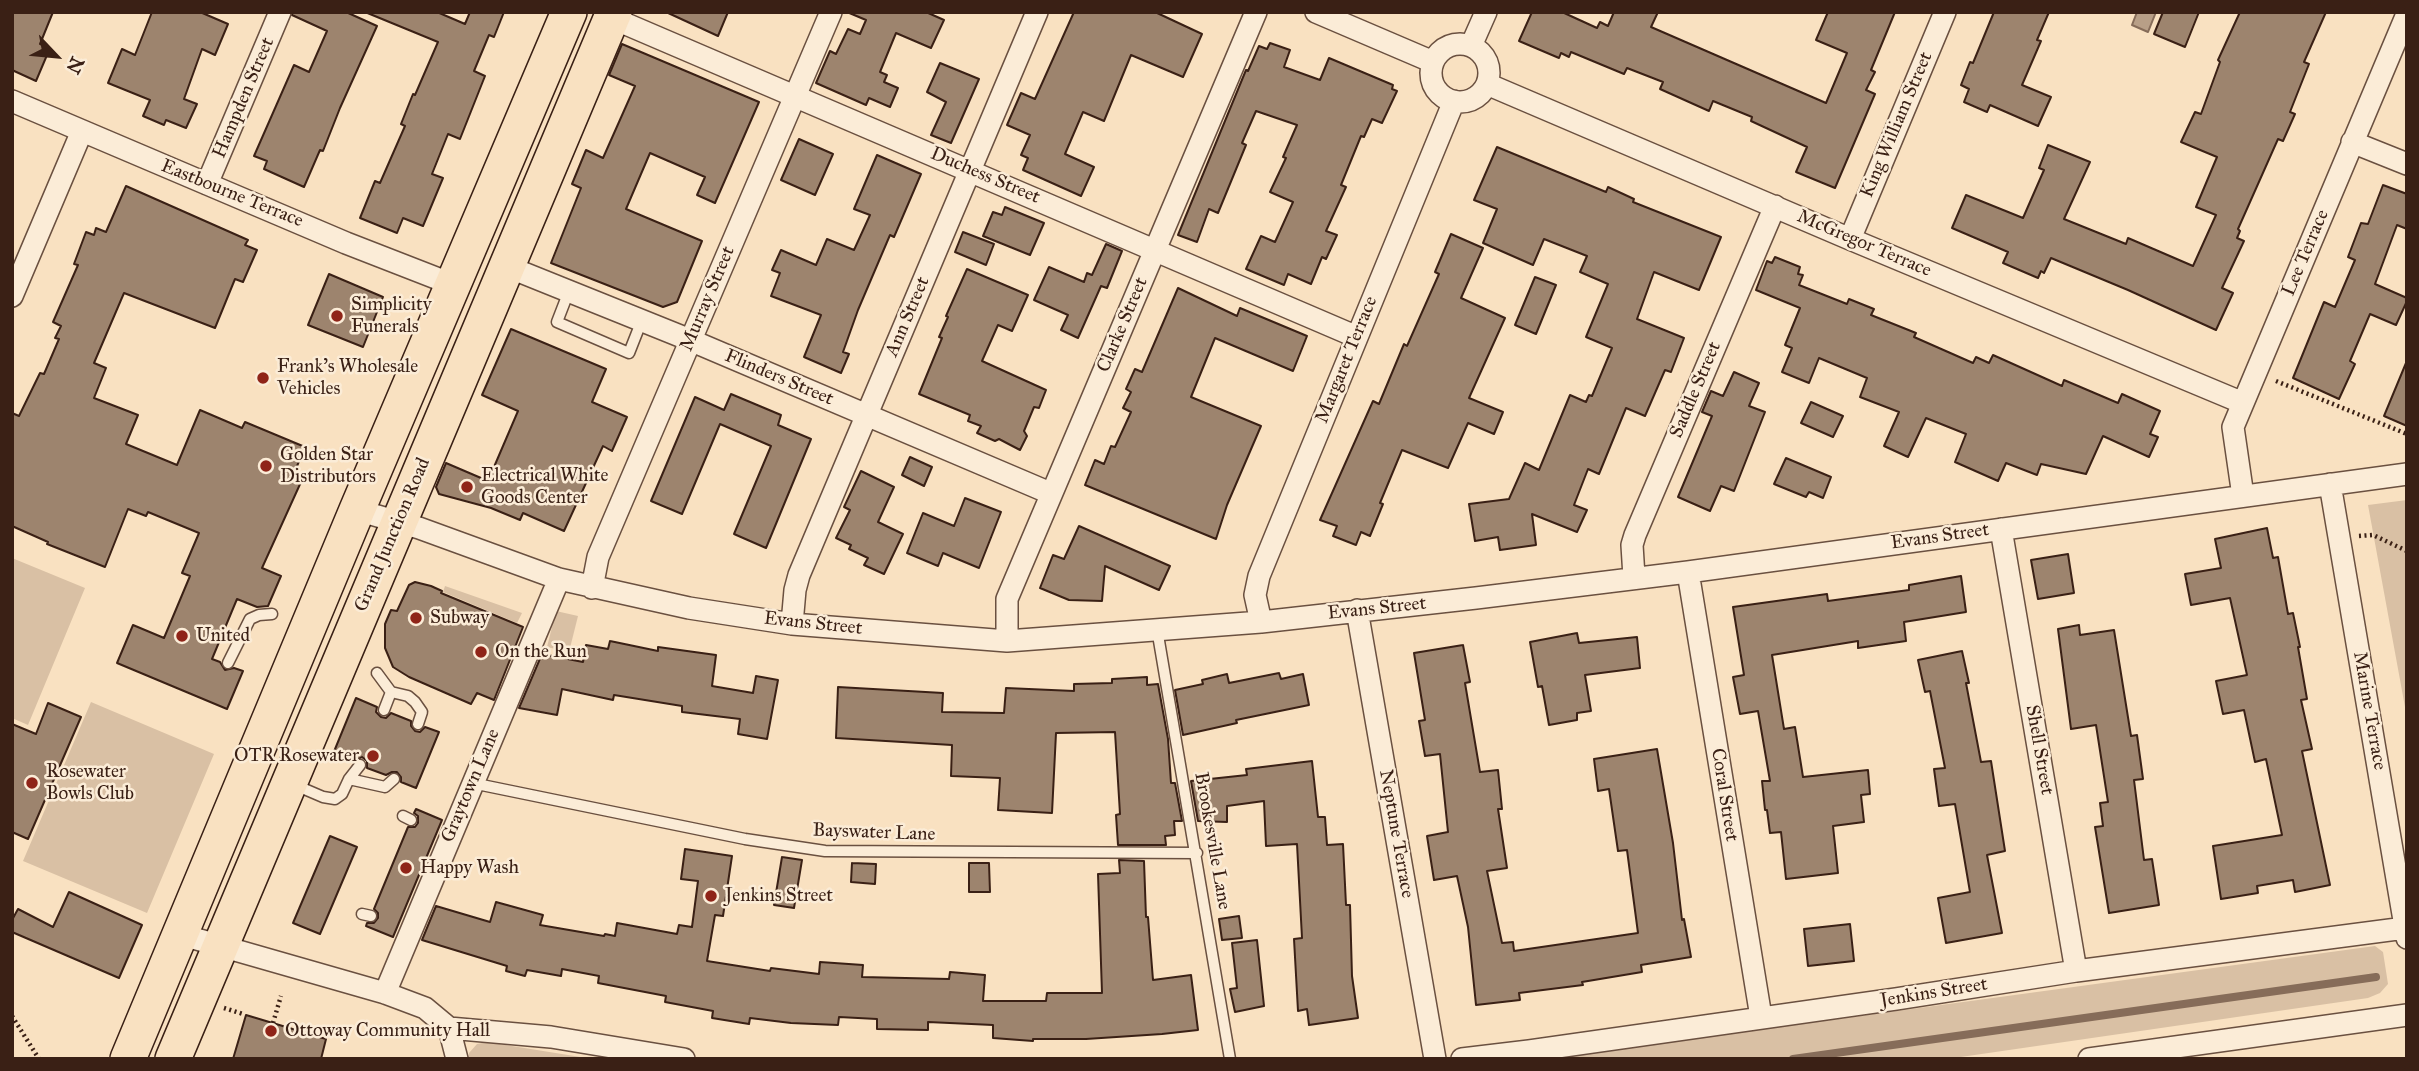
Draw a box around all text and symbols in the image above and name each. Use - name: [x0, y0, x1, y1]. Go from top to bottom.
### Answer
- north arrow: [21, 21, 91, 91]
- street label: Hampden Street: [208, 34, 280, 162]
- street label: King William Street: [1856, 49, 1938, 201]
- text: N: [61, 53, 89, 78]
- street label: Duchess Street: [927, 143, 1043, 209]
- street label: Eastbourne Terrace: [158, 155, 306, 233]
- street label: McGregor Terrace: [1793, 205, 1935, 283]
- street label: Lee Terrace: [2278, 206, 2334, 300]
- street label: Murray Street: [676, 243, 740, 355]
- street label: Ann Street: [881, 274, 935, 360]
- street label: Clarke Street: [1093, 274, 1153, 376]
- street label: Margaret Terrace: [1311, 293, 1383, 427]
- place label: Simplicity Funerals: [351, 294, 432, 338]
- marker: Simplicity Funerals: [329, 308, 345, 324]
- street label: Saddle Street: [1666, 338, 1726, 442]
- street label: Flinders Street: [721, 345, 837, 411]
- place label: Frank's Wholesale Vehicles: [277, 356, 418, 400]
- marker: Frank's Wholesale Vehicles: [255, 370, 271, 386]
- place label: Golden Star Distributors: [280, 444, 376, 488]
- street label: Grand Junction Road: [350, 455, 436, 615]
- marker: Golden Star Distributors: [258, 458, 274, 474]
- place label: Electrical White Goods Center: [481, 465, 608, 509]
- marker: Electrical White Goods Center: [459, 479, 475, 495]
- street label: Evans Street: [1889, 519, 1991, 555]
- street label: Evans Street: [1327, 592, 1427, 626]
- place label: Subway: [430, 607, 489, 629]
- street label: Evans Street: [763, 607, 863, 641]
- marker: Subway: [408, 610, 424, 626]
- place label: United: [196, 625, 250, 647]
- marker: United: [174, 628, 190, 644]
- place label: On the Run: [495, 641, 587, 663]
- marker: On the Run: [473, 644, 489, 660]
- street label: Marine Terrace: [2347, 650, 2391, 772]
- street label: Shell Street: [2020, 703, 2058, 797]
- street label: Graytown Lane: [437, 726, 505, 846]
- place label: OTR Rosewater: [234, 745, 359, 767]
- street label: Coral Street: [1705, 747, 1743, 843]
- marker: OTR Rosewater: [365, 748, 381, 764]
- place label: Rosewater Bowls Club: [46, 761, 134, 805]
- street label: Neptune Terrace: [1373, 768, 1419, 900]
- street label: Brookesville Lane: [1189, 770, 1235, 912]
- marker: Rosewater Bowls Club: [24, 775, 40, 791]
- street label: Bayswater Lane: [812, 819, 936, 847]
- place label: Happy Wash: [420, 857, 519, 879]
- marker: Happy Wash: [398, 860, 414, 876]
- place label: Jenkins Street: [725, 885, 833, 907]
- marker: Jenkins Street: [703, 888, 719, 904]
- street label: Jenkins Street: [1879, 973, 1989, 1013]
- place label: Ottoway Community Hall: [285, 1020, 490, 1042]
- marker: Ottoway Community Hall: [263, 1023, 279, 1039]

